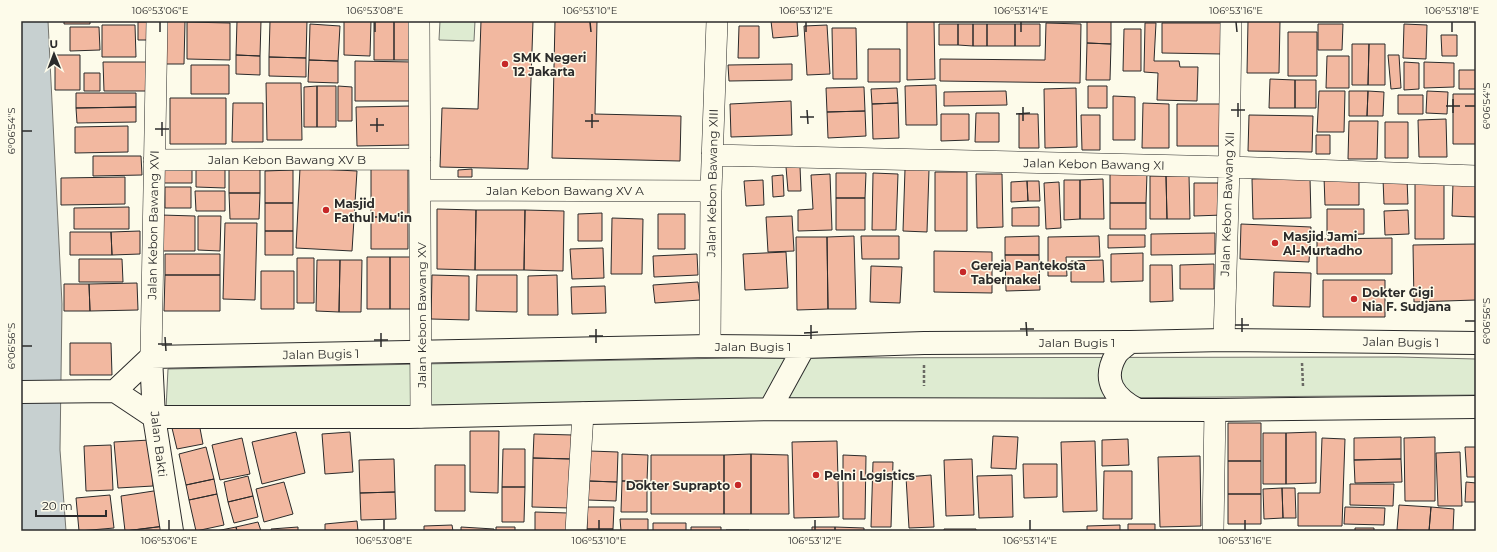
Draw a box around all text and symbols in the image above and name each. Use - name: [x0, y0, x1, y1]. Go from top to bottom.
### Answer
- text: 106°53'06"E: [132, 4, 189, 17]
- text: 106°53'08"E: [346, 4, 404, 17]
- text: 106°53'10"E: [563, 4, 618, 17]
- text: 106°53'12"E: [779, 4, 833, 17]
- text: 106°53'14"E: [994, 4, 1048, 17]
- text: 106°53'16"E: [1209, 4, 1263, 17]
- text: 106°53'18"E: [1425, 4, 1480, 17]
- north arrow: [34, 34, 74, 74]
- text: U: [49, 37, 58, 51]
- place label: SMK Negeri 12 Jakarta: [513, 50, 586, 79]
- marker: SMK Negeri 12 Jakarta: [500, 59, 510, 69]
- text: 6°06'54"S: [1480, 83, 1493, 129]
- text: 6°06'54"S: [5, 108, 18, 154]
- street label: Jalan Kebon Bawang XIII: [703, 109, 721, 258]
- street label: Jalan Kebon Bawang XII: [1217, 131, 1237, 278]
- street label: Jalan Kebon Bawang XVI: [144, 150, 162, 301]
- street label: Jalan Kebon Bawang XV B: [207, 152, 366, 167]
- street label: Jalan Kebon Bawang XI: [1022, 155, 1165, 173]
- street label: Jalan Kebon Bawang XV A: [485, 183, 644, 198]
- place label: Masjid Fathul Mu'in: [334, 196, 412, 225]
- marker: Masjid Fathul Mu'in: [321, 205, 331, 215]
- place label: Masjid Jami Al-Murtadho: [1282, 229, 1363, 258]
- marker: Masjid Jami Al-Murtadho: [1270, 238, 1280, 248]
- street label: Jalan Kebon Bawang XV: [414, 241, 429, 389]
- place label: Gereja Pantekosta Tabernakel: [971, 258, 1086, 287]
- marker: Gereja Pantekosta Tabernakel: [958, 267, 968, 277]
- place label: Dokter Gigi Nia F. Sudjana: [1362, 285, 1451, 314]
- marker: Dokter Gigi Nia F. Sudjana: [1349, 294, 1359, 304]
- text: 6°06'56"S: [1480, 298, 1493, 344]
- text: 6°06'56"S: [5, 323, 18, 369]
- street label: Jalan Bugis 1: [1362, 334, 1439, 350]
- street label: Jalan Bugis 1: [1038, 335, 1115, 350]
- street label: Jalan Bugis 1: [714, 339, 791, 354]
- street label: Jalan Bugis 1: [282, 346, 359, 362]
- street label: Jalan Bakti: [147, 409, 170, 478]
- place label: Pelni Logistics: [824, 468, 916, 483]
- marker: Pelni Logistics: [811, 470, 821, 480]
- place label: Dokter Suprapto: [626, 478, 730, 493]
- marker: Dokter Suprapto: [733, 480, 743, 490]
- scale bar: [36, 492, 106, 518]
- text: 20 m: [42, 498, 73, 513]
- text: 106°53'06"E: [141, 534, 198, 547]
- text: 106°53'08"E: [355, 534, 413, 547]
- text: 106°53'10"E: [572, 534, 627, 547]
- text: 106°53'12"E: [788, 534, 842, 547]
- text: 106°53'14"E: [1003, 534, 1057, 547]
- text: 106°53'16"E: [1218, 534, 1272, 547]

